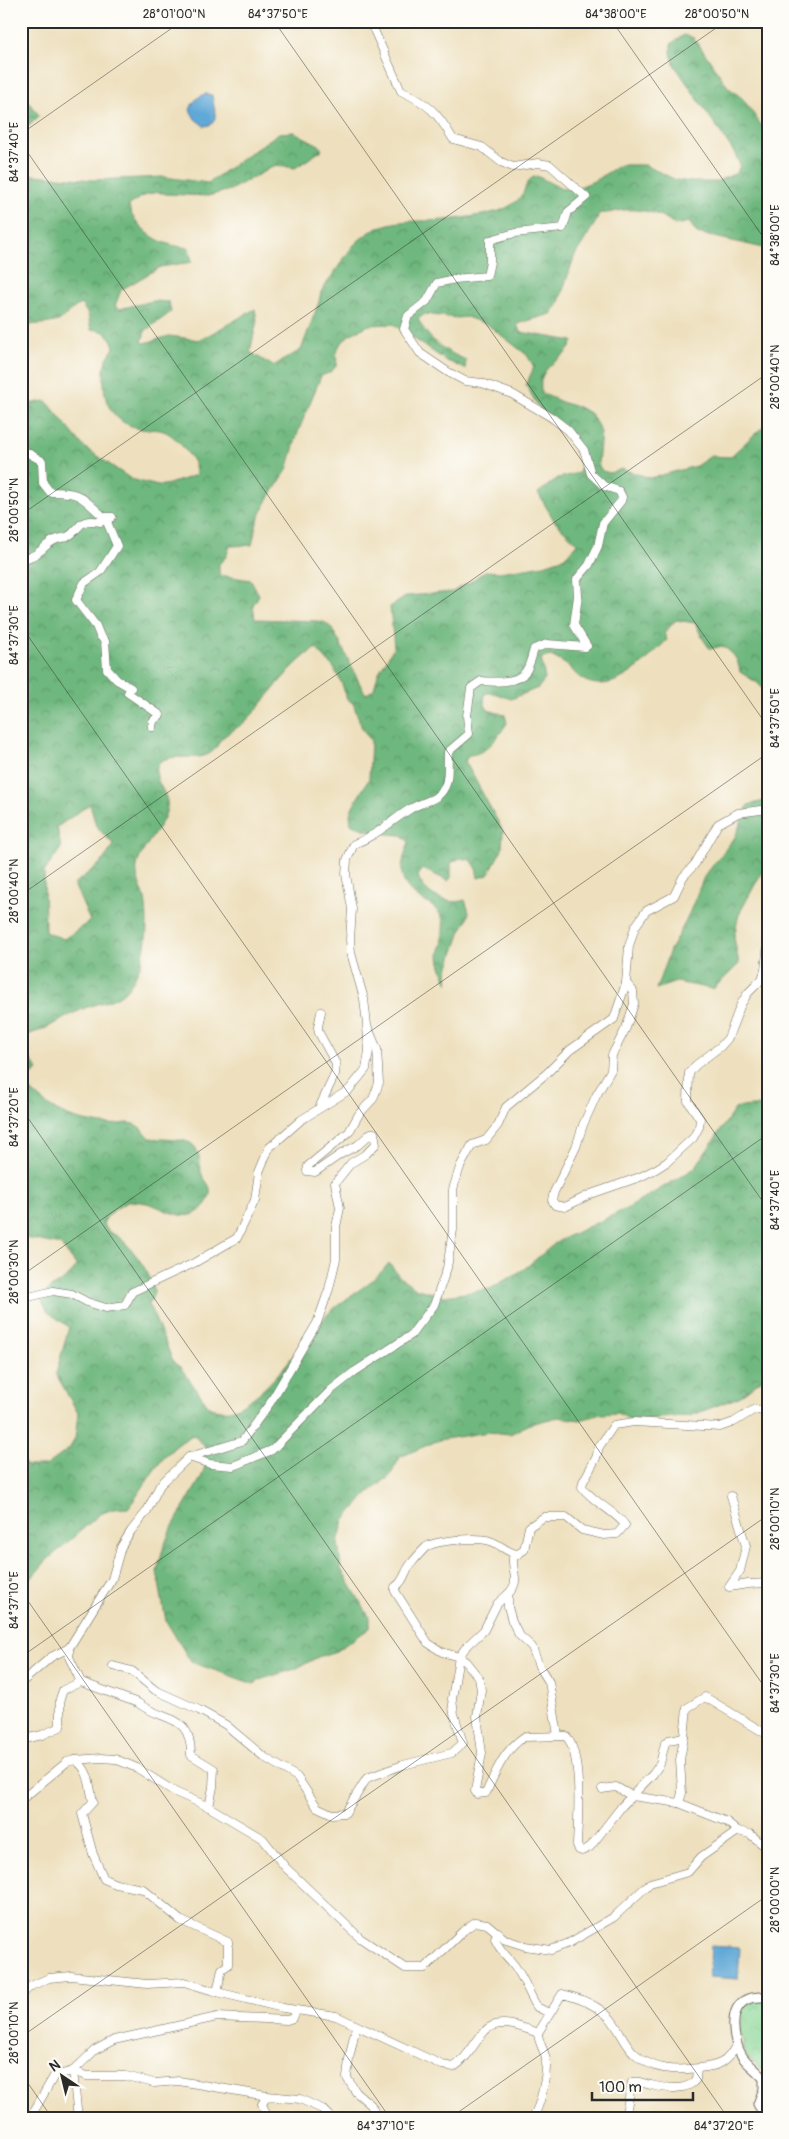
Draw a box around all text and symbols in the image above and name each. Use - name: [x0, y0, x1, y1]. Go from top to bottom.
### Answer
- text: 28°01'00"N: [143, 7, 205, 22]
- text: 84°37'50"E: [248, 7, 308, 22]
- text: 84°38'00"E: [586, 7, 646, 22]
- text: 28°00'50"N: [685, 7, 749, 22]
- text: 84°37'40"E: [7, 122, 22, 182]
- text: 84°38'00"E: [768, 205, 783, 265]
- text: 28°00'40"N: [768, 345, 783, 409]
- text: 28°00'50"N: [7, 478, 22, 542]
- text: 84°37'30"E: [7, 605, 22, 665]
- text: 84°37'50"E: [768, 688, 783, 748]
- text: 28°00'40"N: [7, 859, 22, 923]
- text: 84°37'20"E: [7, 1087, 22, 1147]
- text: 84°37'40"E: [768, 1170, 783, 1230]
- text: 28°00'30"N: [7, 1240, 22, 1304]
- text: 28°00'10"N: [768, 1488, 783, 1550]
- text: 84°37'10"E: [7, 1571, 22, 1629]
- text: 84°37'30"E: [768, 1653, 783, 1713]
- text: 28°00'00"N: [768, 1867, 783, 1933]
- text: 28°00'10"N: [7, 2002, 22, 2064]
- north arrow: [38, 2052, 88, 2102]
- text: N: [46, 2056, 64, 2075]
- scale bar: [592, 2069, 693, 2101]
- text: 100 m: [599, 2078, 642, 2097]
- text: 84°37'10"E: [357, 2119, 415, 2134]
- text: 84°37'20"E: [694, 2119, 754, 2134]

